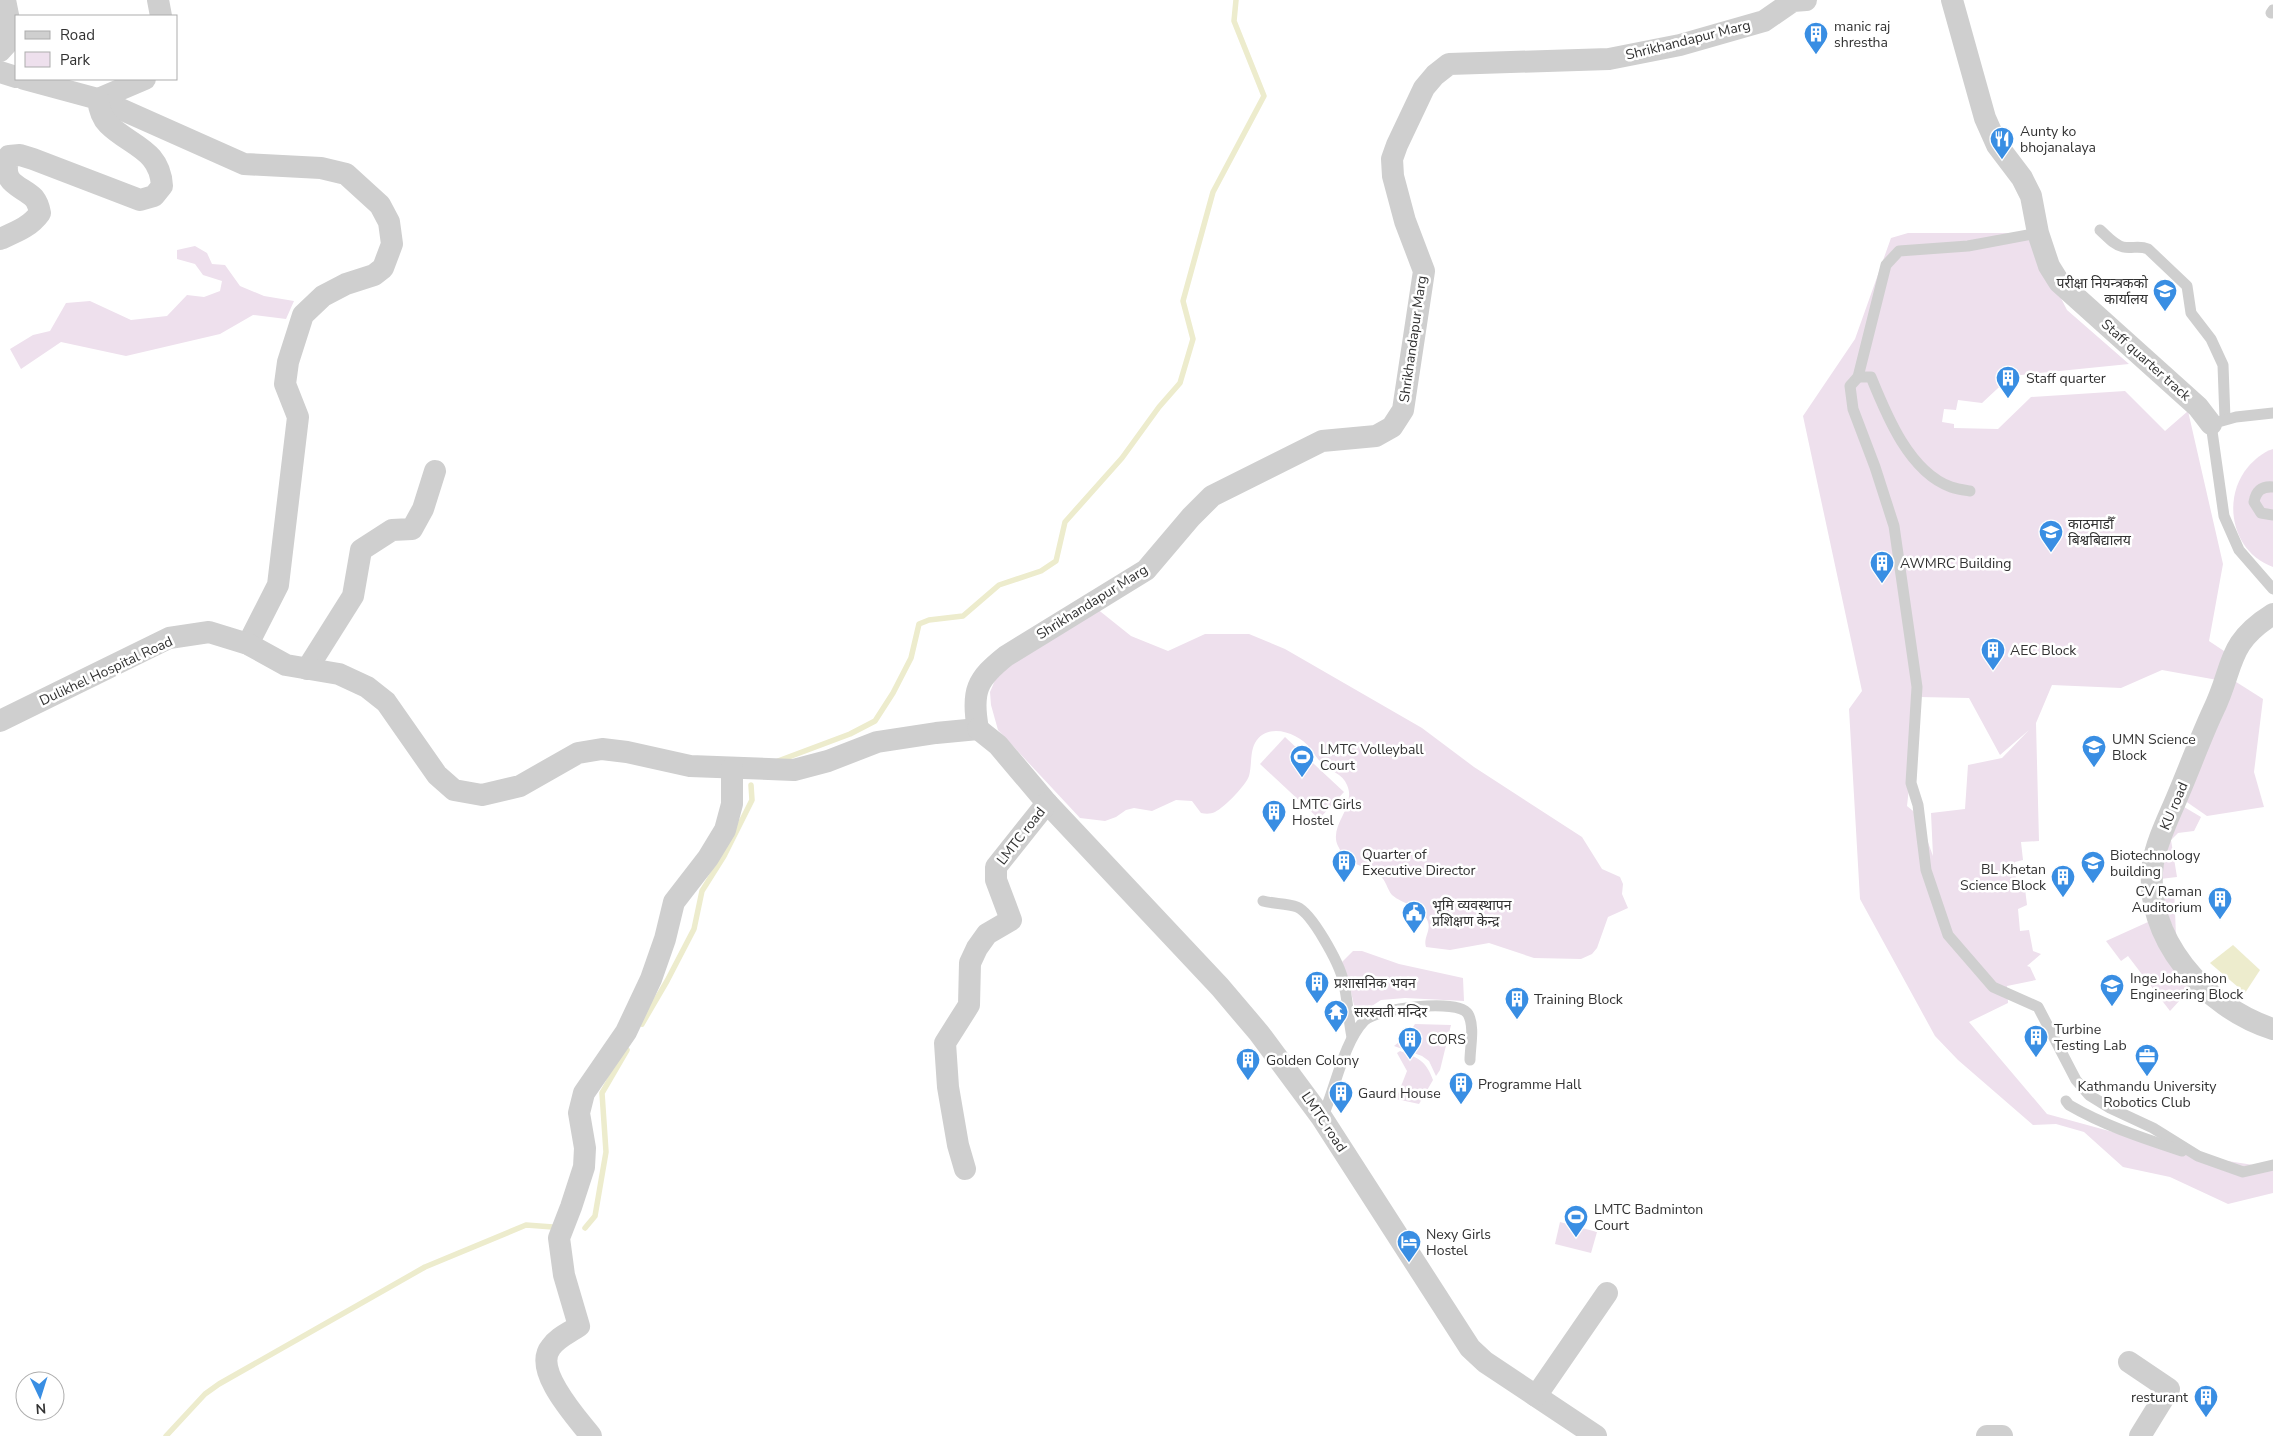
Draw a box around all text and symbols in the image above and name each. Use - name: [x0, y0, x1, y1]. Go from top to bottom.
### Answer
- legend: [15, 15, 178, 80]
- street label: Shrikhandapur Marg: [1624, 15, 1752, 65]
- place label: manic raj shrestha: [1834, 17, 1890, 52]
- building icon: manic raj shrestha: [1803, 21, 1829, 55]
- text: Road: [60, 25, 95, 45]
- text: Park: [60, 50, 90, 70]
- place label: Aunty ko bhojanalaya: [2020, 122, 2096, 157]
- restaurant icon: Aunty ko bhojanalaya: [1989, 126, 2015, 160]
- street label: Shrikhandapur Marg: [1395, 274, 1431, 404]
- place label: परीक्षा नियन्त्रकको कार्यालय: [2057, 274, 2149, 309]
- school or university icon: परीक्षा नियन्त्रकको कार्यालय: [2152, 278, 2178, 312]
- street label: Staff quarter track: [2097, 315, 2195, 406]
- building icon: Staff quarter: [1995, 365, 2021, 399]
- place label: Staff quarter: [2026, 369, 2106, 388]
- place label: काठमाडौँ बिश्वबिद्यालय: [2068, 515, 2132, 550]
- school or university icon: काठमाडौँ बिश्वबिद्यालय: [2038, 519, 2064, 553]
- building icon: AWMRC Building: [1869, 550, 1895, 584]
- place label: AWMRC Building: [1900, 554, 2011, 573]
- street label: Shrikhandapur Marg: [1033, 560, 1151, 644]
- street label: Dulikhel Hospital Road: [36, 632, 176, 710]
- building icon: AEC Block: [1980, 637, 2006, 671]
- place label: AEC Block: [2010, 641, 2077, 660]
- place label: UMN Science Block: [2112, 730, 2196, 765]
- school or university icon: UMN Science Block: [2081, 734, 2107, 768]
- place label: LMTC Volleyball Court: [1320, 740, 1425, 775]
- sports icon: LMTC Volleyball Court: [1289, 744, 1315, 778]
- street label: KU road: [2155, 779, 2193, 833]
- place label: LMTC Girls Hostel: [1292, 795, 1362, 830]
- building icon: LMTC Girls Hostel: [1261, 799, 1287, 833]
- street label: LMTC road: [992, 803, 1050, 869]
- place label: Quarter of Executive Director: [1362, 845, 1476, 880]
- place label: Biotechnology building: [2110, 846, 2201, 881]
- building icon: Quarter of Executive Director: [1331, 849, 1357, 883]
- school or university icon: Biotechnology building: [2080, 850, 2106, 884]
- place label: BL Khetan Science Block: [1960, 860, 2047, 895]
- building icon: BL Khetan Science Block: [2050, 864, 2076, 898]
- place label: CV Raman Auditorium: [2132, 882, 2202, 917]
- building icon: CV Raman Auditorium: [2207, 886, 2233, 920]
- place label: भूमि व्यवस्थापन प्रशिक्षण केन्द्र: [1432, 896, 1512, 931]
- public building icon: भूमि व्यवस्थापन प्रशिक्षण केन्द्र: [1401, 900, 1427, 934]
- place label: Inge Johanshon Engineering Block: [2130, 969, 2244, 1004]
- building icon: प्रशासनिक भवन: [1304, 970, 1330, 1004]
- school or university icon: Inge Johanshon Engineering Block: [2099, 973, 2125, 1007]
- place label: प्रशासनिक भवन: [1334, 974, 1416, 993]
- building icon: Training Block: [1504, 986, 1530, 1020]
- place label: Training Block: [1534, 990, 1624, 1009]
- temple icon: सरस्वती मन्दिर: [1323, 999, 1349, 1033]
- place label: सरस्वती मन्दिर: [1354, 1003, 1427, 1022]
- place label: Turbine Testing Lab: [2054, 1020, 2127, 1055]
- building icon: Turbine Testing Lab: [2023, 1024, 2049, 1058]
- building icon: CORS: [1397, 1026, 1423, 1060]
- place label: CORS: [1428, 1030, 1466, 1049]
- office icon: Kathmandu University Robotics Club: [2134, 1043, 2160, 1077]
- building icon: Golden Colony: [1235, 1047, 1261, 1081]
- place label: Golden Colony: [1266, 1051, 1360, 1070]
- building icon: Programme Hall: [1448, 1071, 1474, 1105]
- place label: Programme Hall: [1478, 1075, 1582, 1094]
- place label: Kathmandu University Robotics Club: [2077, 1077, 2217, 1112]
- building icon: Gaurd House: [1328, 1080, 1354, 1114]
- place label: Gaurd House: [1358, 1084, 1441, 1103]
- street label: LMTC road: [1297, 1088, 1351, 1156]
- place label: LMTC Badminton Court: [1594, 1200, 1703, 1235]
- sports icon: LMTC Badminton Court: [1563, 1204, 1589, 1238]
- place label: Nexy Girls Hostel: [1426, 1225, 1491, 1260]
- hotel icon: Nexy Girls Hostel: [1396, 1229, 1422, 1263]
- north arrow: [15, 1371, 65, 1421]
- building icon: resturant: [2193, 1384, 2219, 1418]
- place label: resturant: [2131, 1388, 2188, 1407]
- text: N: [35, 1399, 47, 1418]

